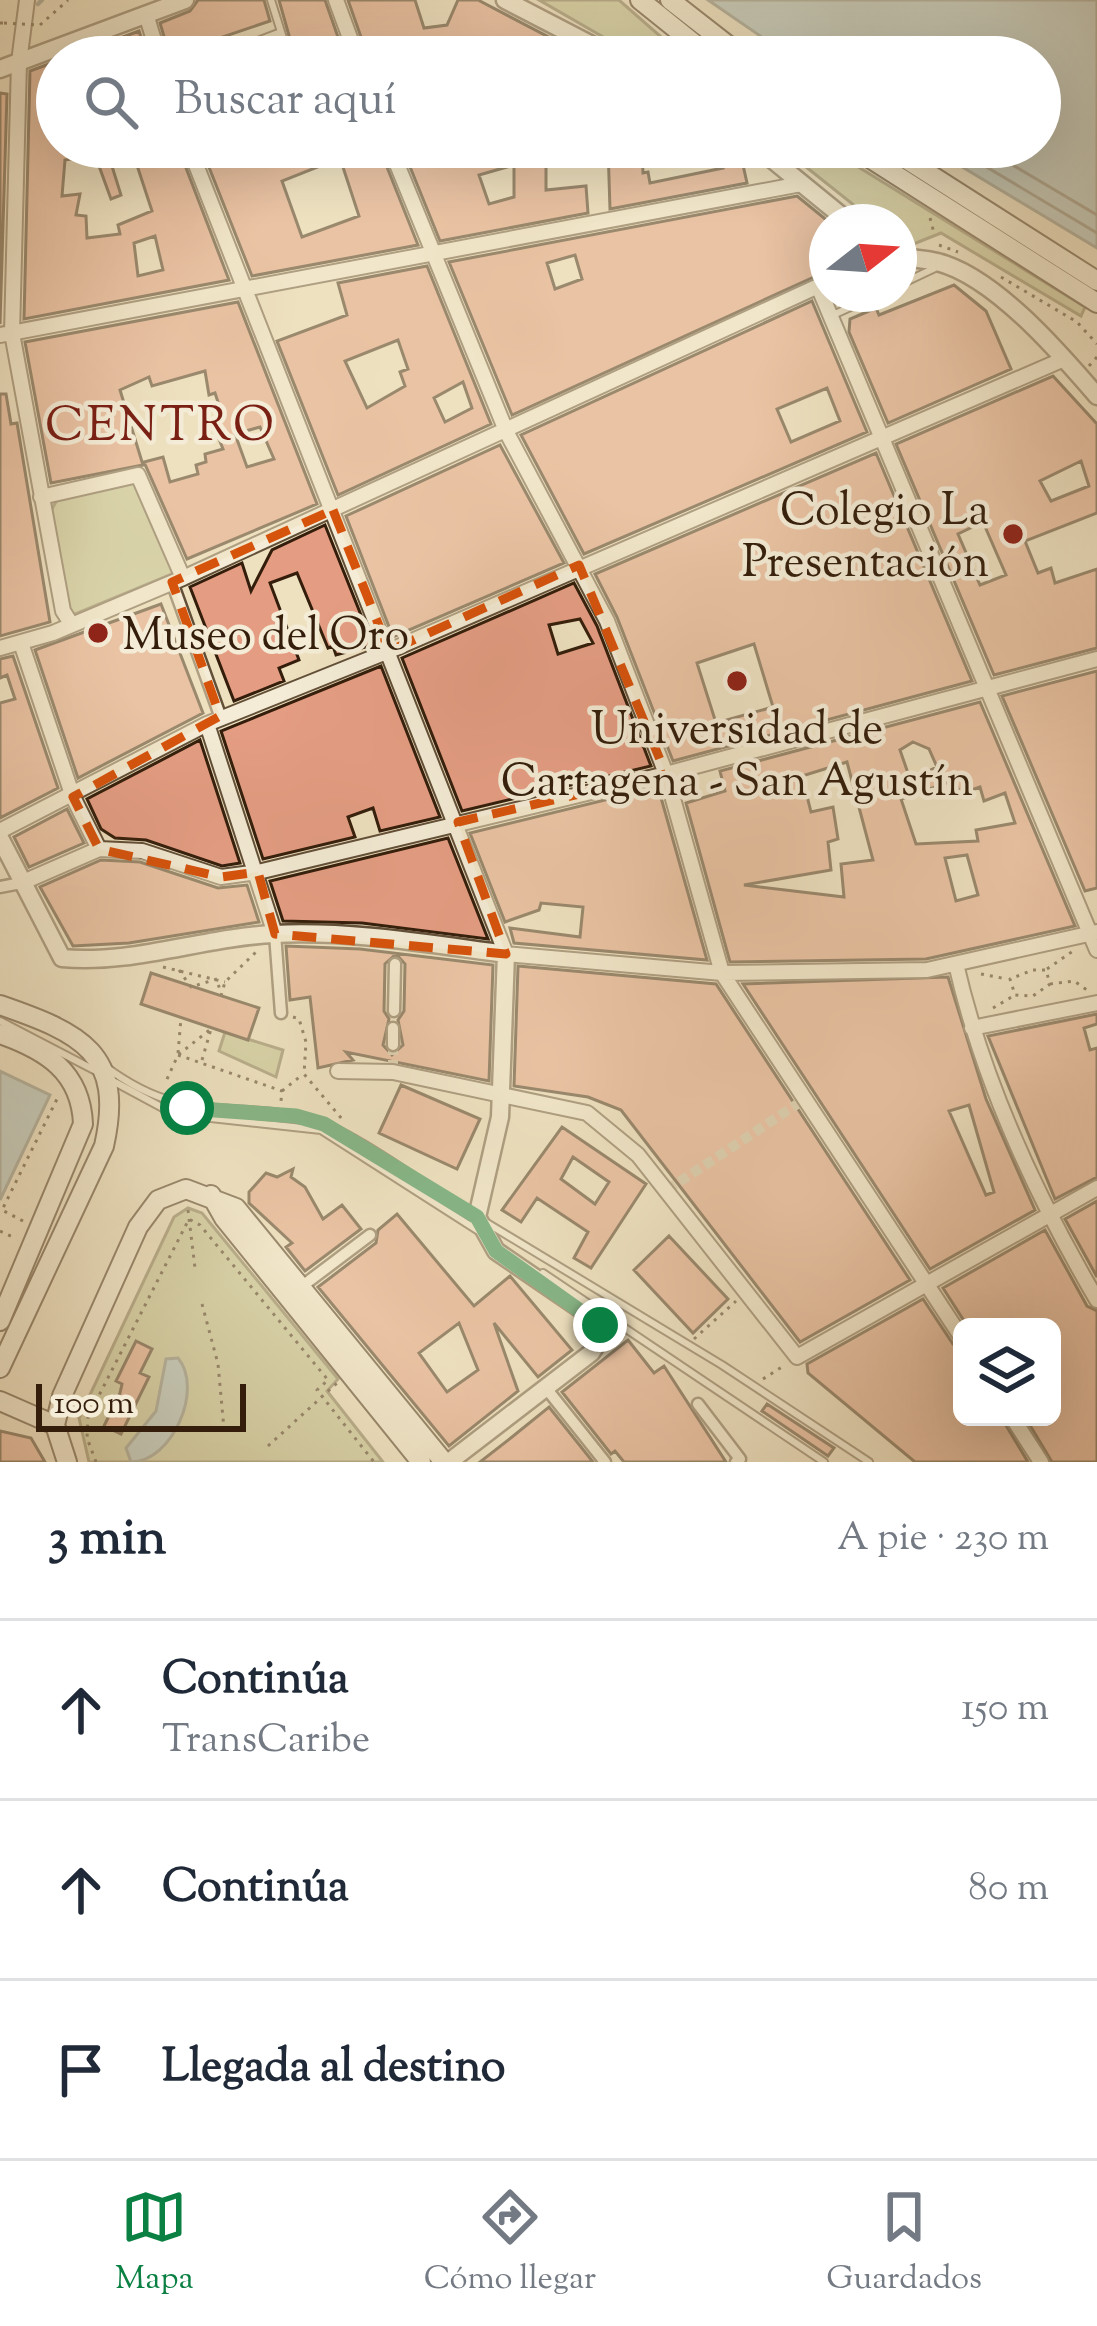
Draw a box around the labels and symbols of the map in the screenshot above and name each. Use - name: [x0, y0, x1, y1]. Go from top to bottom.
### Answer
- north arrow: [809, 204, 917, 312]
- district label: CENTRO: [45, 394, 277, 463]
- place label: Colegio La Presentación: [742, 481, 989, 598]
- marker: Colegio La Presentación: [1000, 521, 1026, 547]
- place label: Museo del Oro: [122, 606, 409, 671]
- marker: Museo del Oro: [85, 620, 111, 646]
- marker: Universidad de Cartagena - San Agustín: [724, 668, 750, 694]
- place label: Universidad de Cartagena - San Agustín: [501, 700, 973, 817]
- route start: [160, 1081, 214, 1135]
- route end: [573, 1298, 627, 1352]
- scale bar: [36, 1378, 246, 1431]

